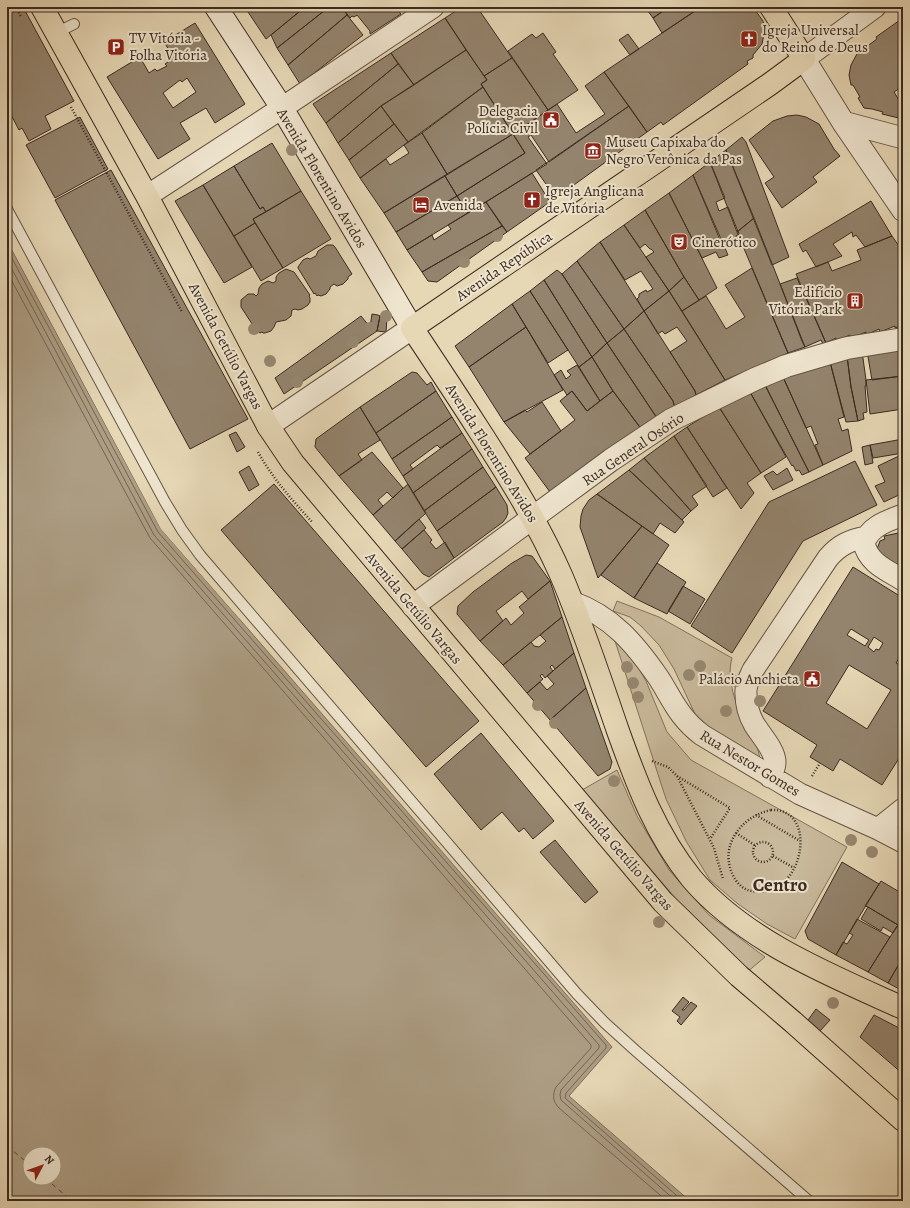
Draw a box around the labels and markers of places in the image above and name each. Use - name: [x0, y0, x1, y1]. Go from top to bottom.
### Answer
- place label: Igreja Universal do Reino de Deus: [762, 20, 868, 57]
- place label: TV Vitória - Folha Vitória: [129, 28, 207, 65]
- church icon: Igreja Universal do Reino de Deus: [739, 29, 759, 49]
- parking icon: TV Vitória - Folha Vitória: [106, 37, 126, 57]
- place label: Delegacia Polícia Civil: [467, 101, 538, 138]
- public building icon: Delegacia Polícia Civil: [541, 110, 561, 130]
- place label: Museu Capixaba do Negro Verônica da Pas: [606, 132, 742, 169]
- museum icon: Museu Capixaba do Negro Verônica da Pas: [583, 141, 603, 161]
- place label: Igreja Anglicana de Vitória: [545, 181, 644, 218]
- church icon: Igreja Anglicana de Vitória: [522, 190, 542, 210]
- hotel icon: Avenida: [411, 195, 431, 215]
- place label: Avenida: [433, 195, 483, 215]
- theatre icon: Cinerótico: [669, 232, 689, 252]
- place label: Cinerótico: [692, 232, 756, 252]
- place label: Edifício Vitória Park: [768, 282, 843, 319]
- building icon: Edifício Vitória Park: [845, 291, 865, 311]
- place label: Palácio Anchieta: [698, 669, 799, 689]
- public building icon: Palácio Anchieta: [802, 669, 822, 689]

